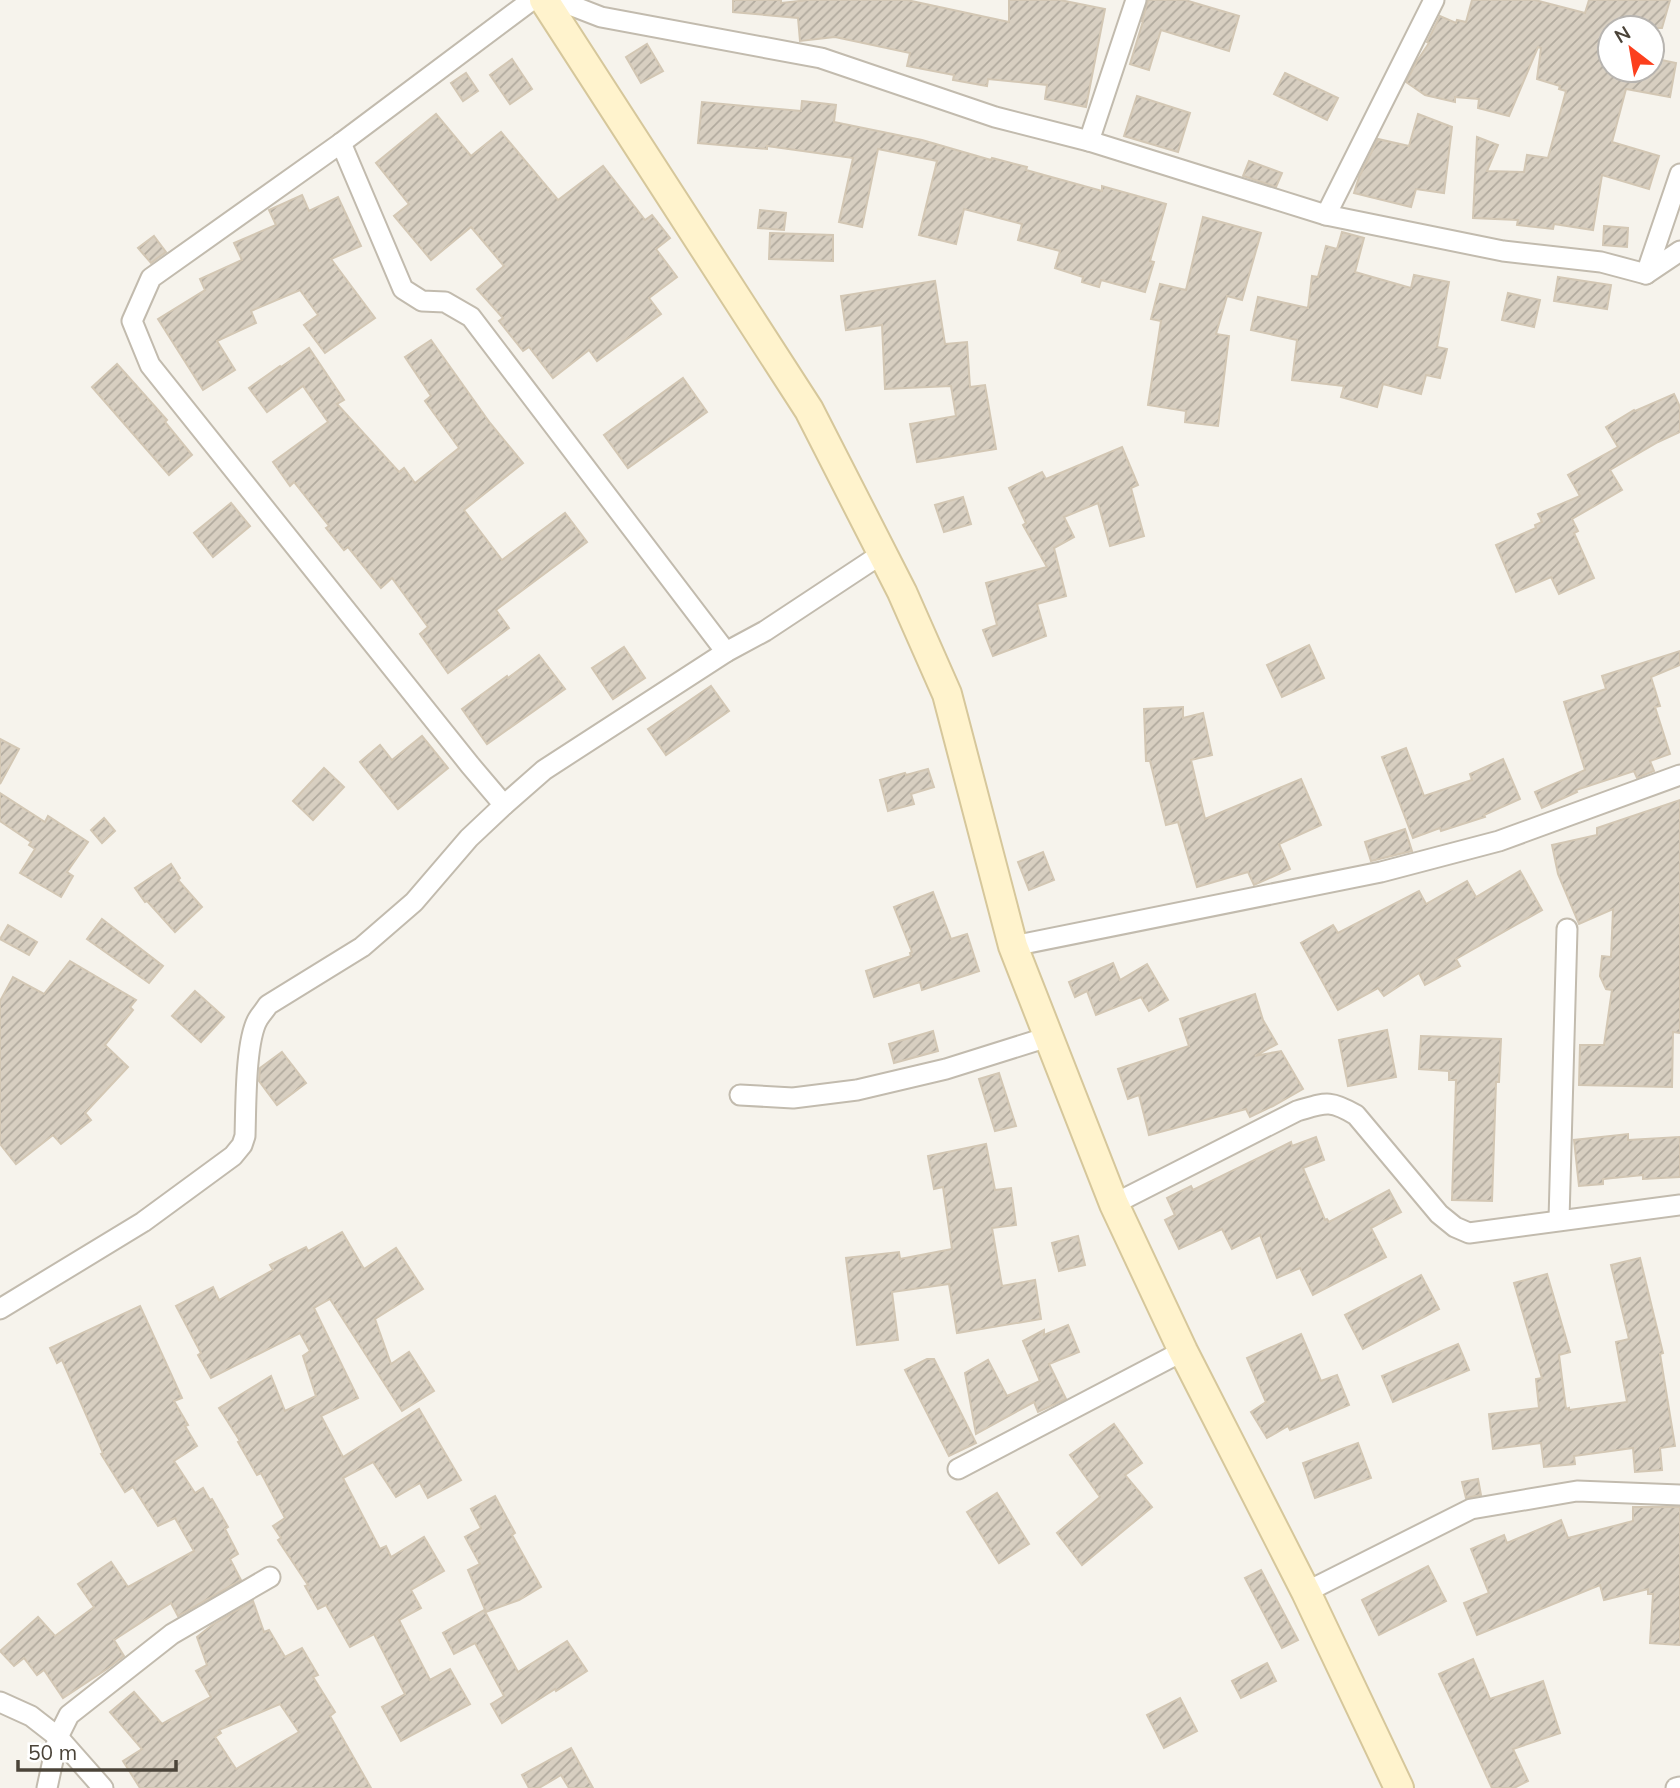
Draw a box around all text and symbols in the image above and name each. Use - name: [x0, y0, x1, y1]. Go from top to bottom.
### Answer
- north arrow: [1596, 14, 1666, 84]
- text: N: [1610, 20, 1635, 48]
- scale bar: [18, 1728, 175, 1772]
- text: 50 m: [28, 1739, 77, 1765]

